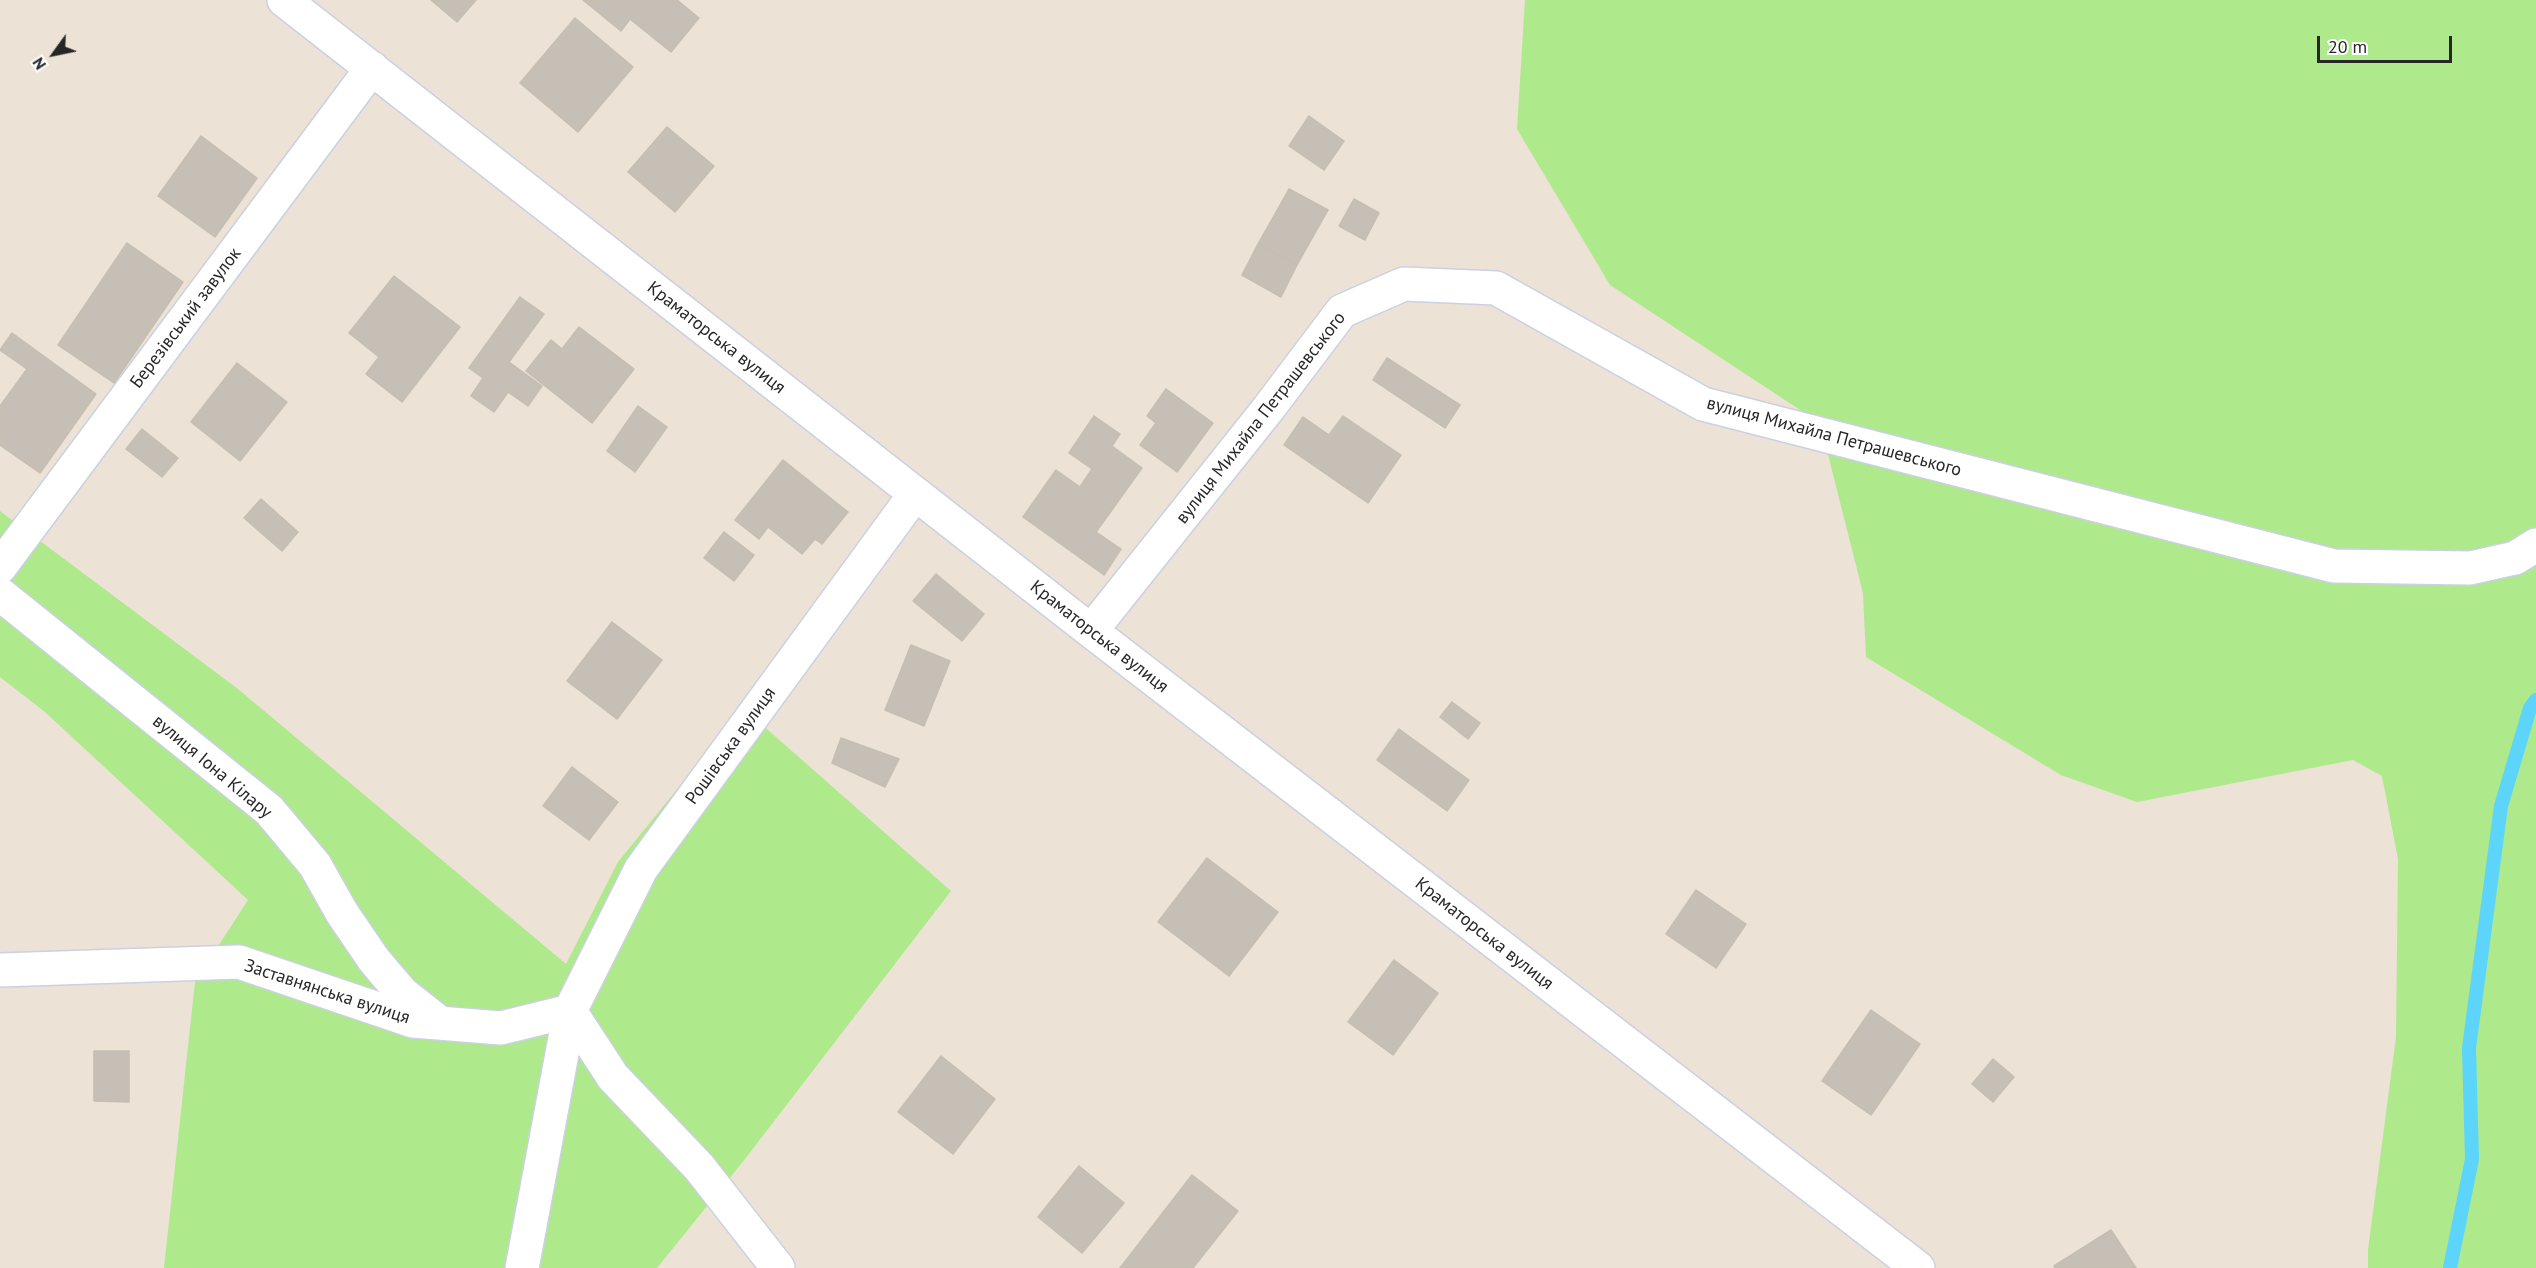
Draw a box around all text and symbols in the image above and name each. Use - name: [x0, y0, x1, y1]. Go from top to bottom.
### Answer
- north arrow: [24, 24, 84, 84]
- scale bar: [2320, 24, 2455, 62]
- text: 20 m: [2328, 35, 2367, 58]
- text: N: [28, 54, 50, 74]
- street label: Березівський завулок: [126, 243, 246, 393]
- street label: Краматорська вулиця: [643, 277, 789, 399]
- street label: вулиця Михайла Петрашевського: [1172, 308, 1350, 528]
- street label: вулиця Михайла Петрашевського: [1704, 393, 1964, 481]
- street label: Краматорська вулиця: [1026, 576, 1172, 698]
- street label: Рошівська вулиця: [681, 683, 781, 809]
- street label: вулиця Іона Кілару: [148, 711, 276, 823]
- street label: Краматорська вулиця: [1411, 873, 1557, 995]
- street label: Заставнянська вулиця: [241, 955, 413, 1029]

